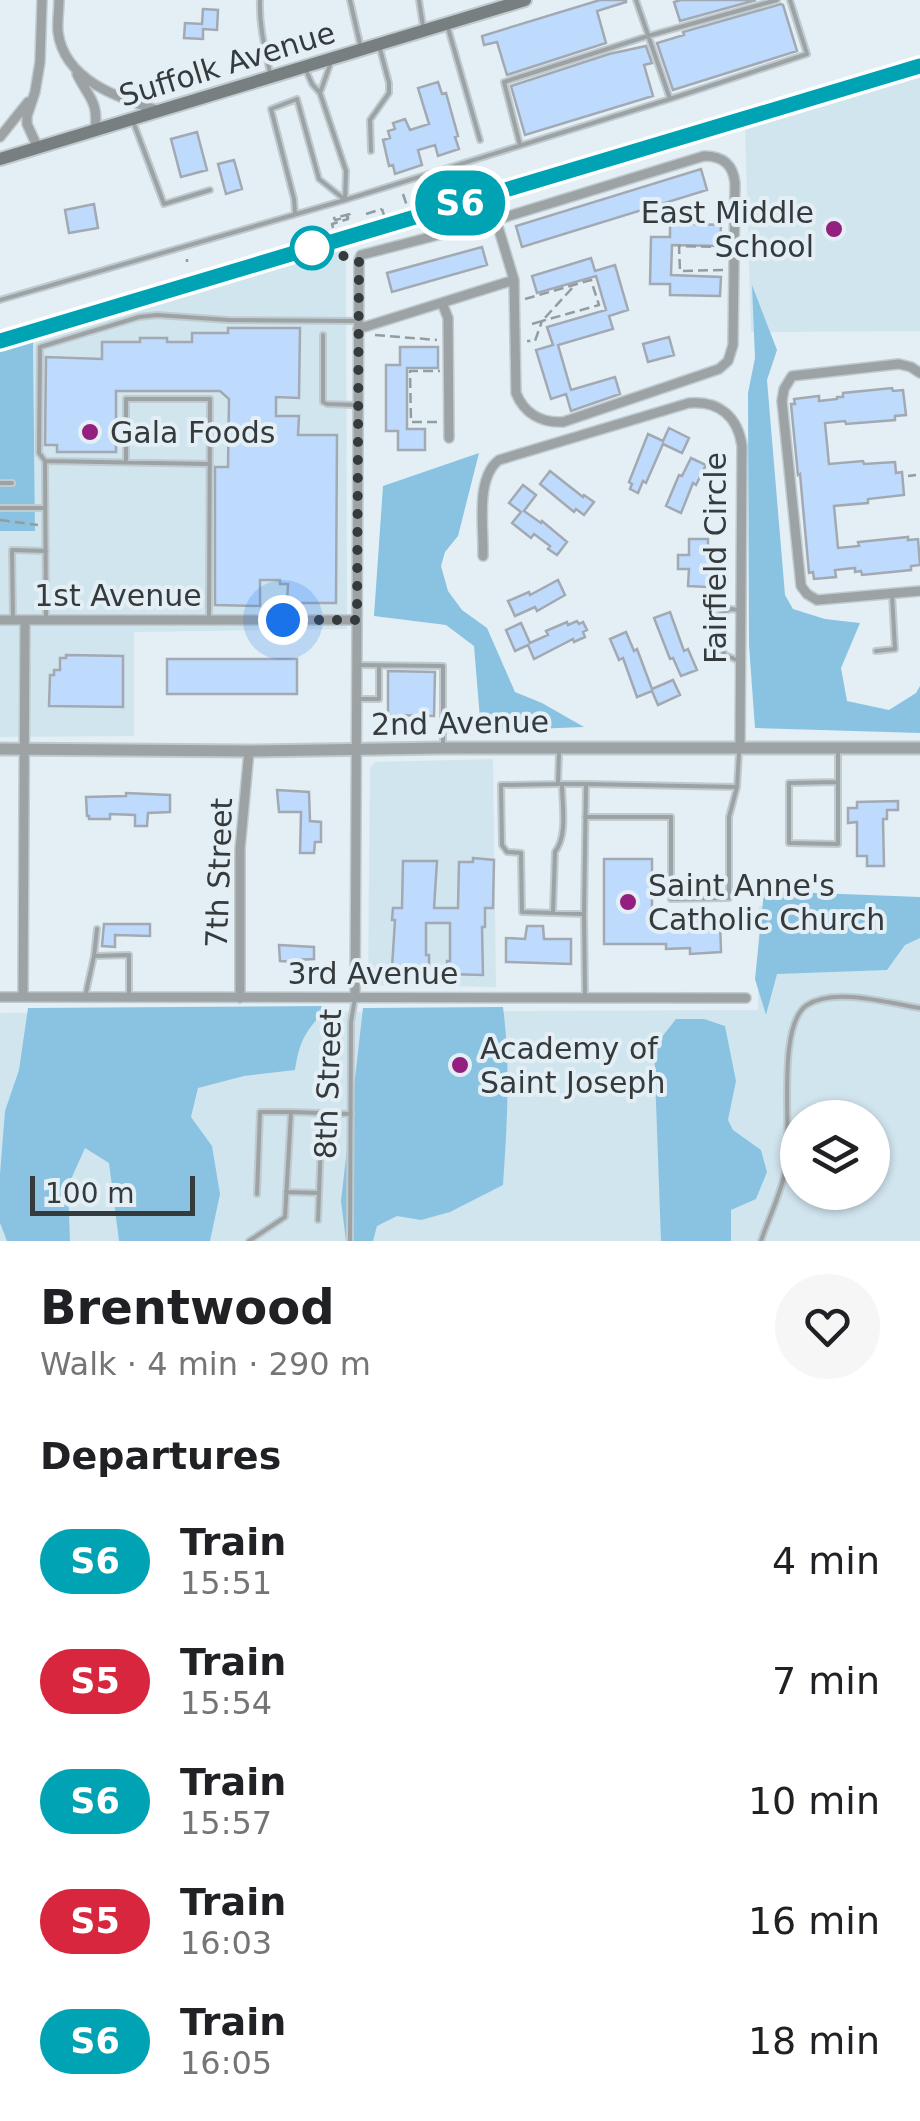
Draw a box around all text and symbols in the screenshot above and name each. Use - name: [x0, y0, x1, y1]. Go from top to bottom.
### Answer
- street label: Suffolk Avenue: [115, 15, 339, 113]
- line badge: S6: [415, 170, 505, 236]
- text: S6: [435, 183, 485, 223]
- place label: East Middle School: [641, 195, 814, 264]
- marker: East Middle School: [823, 218, 845, 240]
- unlabelled marker: [291, 227, 333, 269]
- place label: Gala Foods: [110, 415, 275, 450]
- marker: Gala Foods: [79, 421, 101, 443]
- street label: Fairfield Circle: [698, 452, 733, 664]
- street label: 1st Avenue: [34, 578, 202, 613]
- your location: [258, 595, 308, 645]
- street label: 2nd Avenue: [371, 704, 549, 742]
- street label: 7th Street: [199, 797, 239, 949]
- place label: Saint Anne's Catholic Church: [648, 868, 885, 937]
- marker: Saint Anne's Catholic Church: [617, 891, 639, 913]
- street label: 3rd Avenue: [288, 956, 458, 991]
- street label: 8th Street: [308, 1008, 348, 1160]
- place label: Academy of Saint Joseph: [480, 1031, 665, 1100]
- marker: Academy of Saint Joseph: [449, 1054, 471, 1076]
- map controls: [780, 1100, 890, 1210]
- button: layers: [780, 1100, 890, 1210]
- scale bar: [30, 1171, 195, 1216]
- text: 100 m: [45, 1177, 135, 1210]
- button: heart: [775, 1274, 880, 1379]
- text: Brentwood: [40, 1279, 335, 1335]
- text: Walk · 4 min · 290 m: [40, 1345, 371, 1383]
- text: Departures: [40, 1434, 281, 1478]
- text: Train: [180, 1520, 286, 1564]
- text: 4 min: [772, 1539, 880, 1583]
- text: S6: [70, 1541, 120, 1581]
- text: 15:51: [180, 1564, 272, 1602]
- text: Train: [180, 1640, 286, 1684]
- text: 7 min: [772, 1659, 880, 1703]
- text: S5: [70, 1661, 120, 1701]
- text: 15:54: [180, 1684, 272, 1722]
- text: Train: [180, 1760, 286, 1804]
- text: 10 min: [748, 1779, 880, 1823]
- text: S6: [70, 1781, 120, 1821]
- text: 15:57: [180, 1804, 272, 1842]
- text: Train: [180, 1880, 286, 1924]
- text: 16 min: [748, 1899, 880, 1943]
- text: S5: [70, 1901, 120, 1941]
- text: 16:03: [180, 1924, 272, 1962]
- text: Train: [180, 2000, 286, 2044]
- text: 18 min: [748, 2019, 880, 2063]
- text: S6: [70, 2021, 120, 2061]
- text: 16:05: [180, 2044, 272, 2082]

